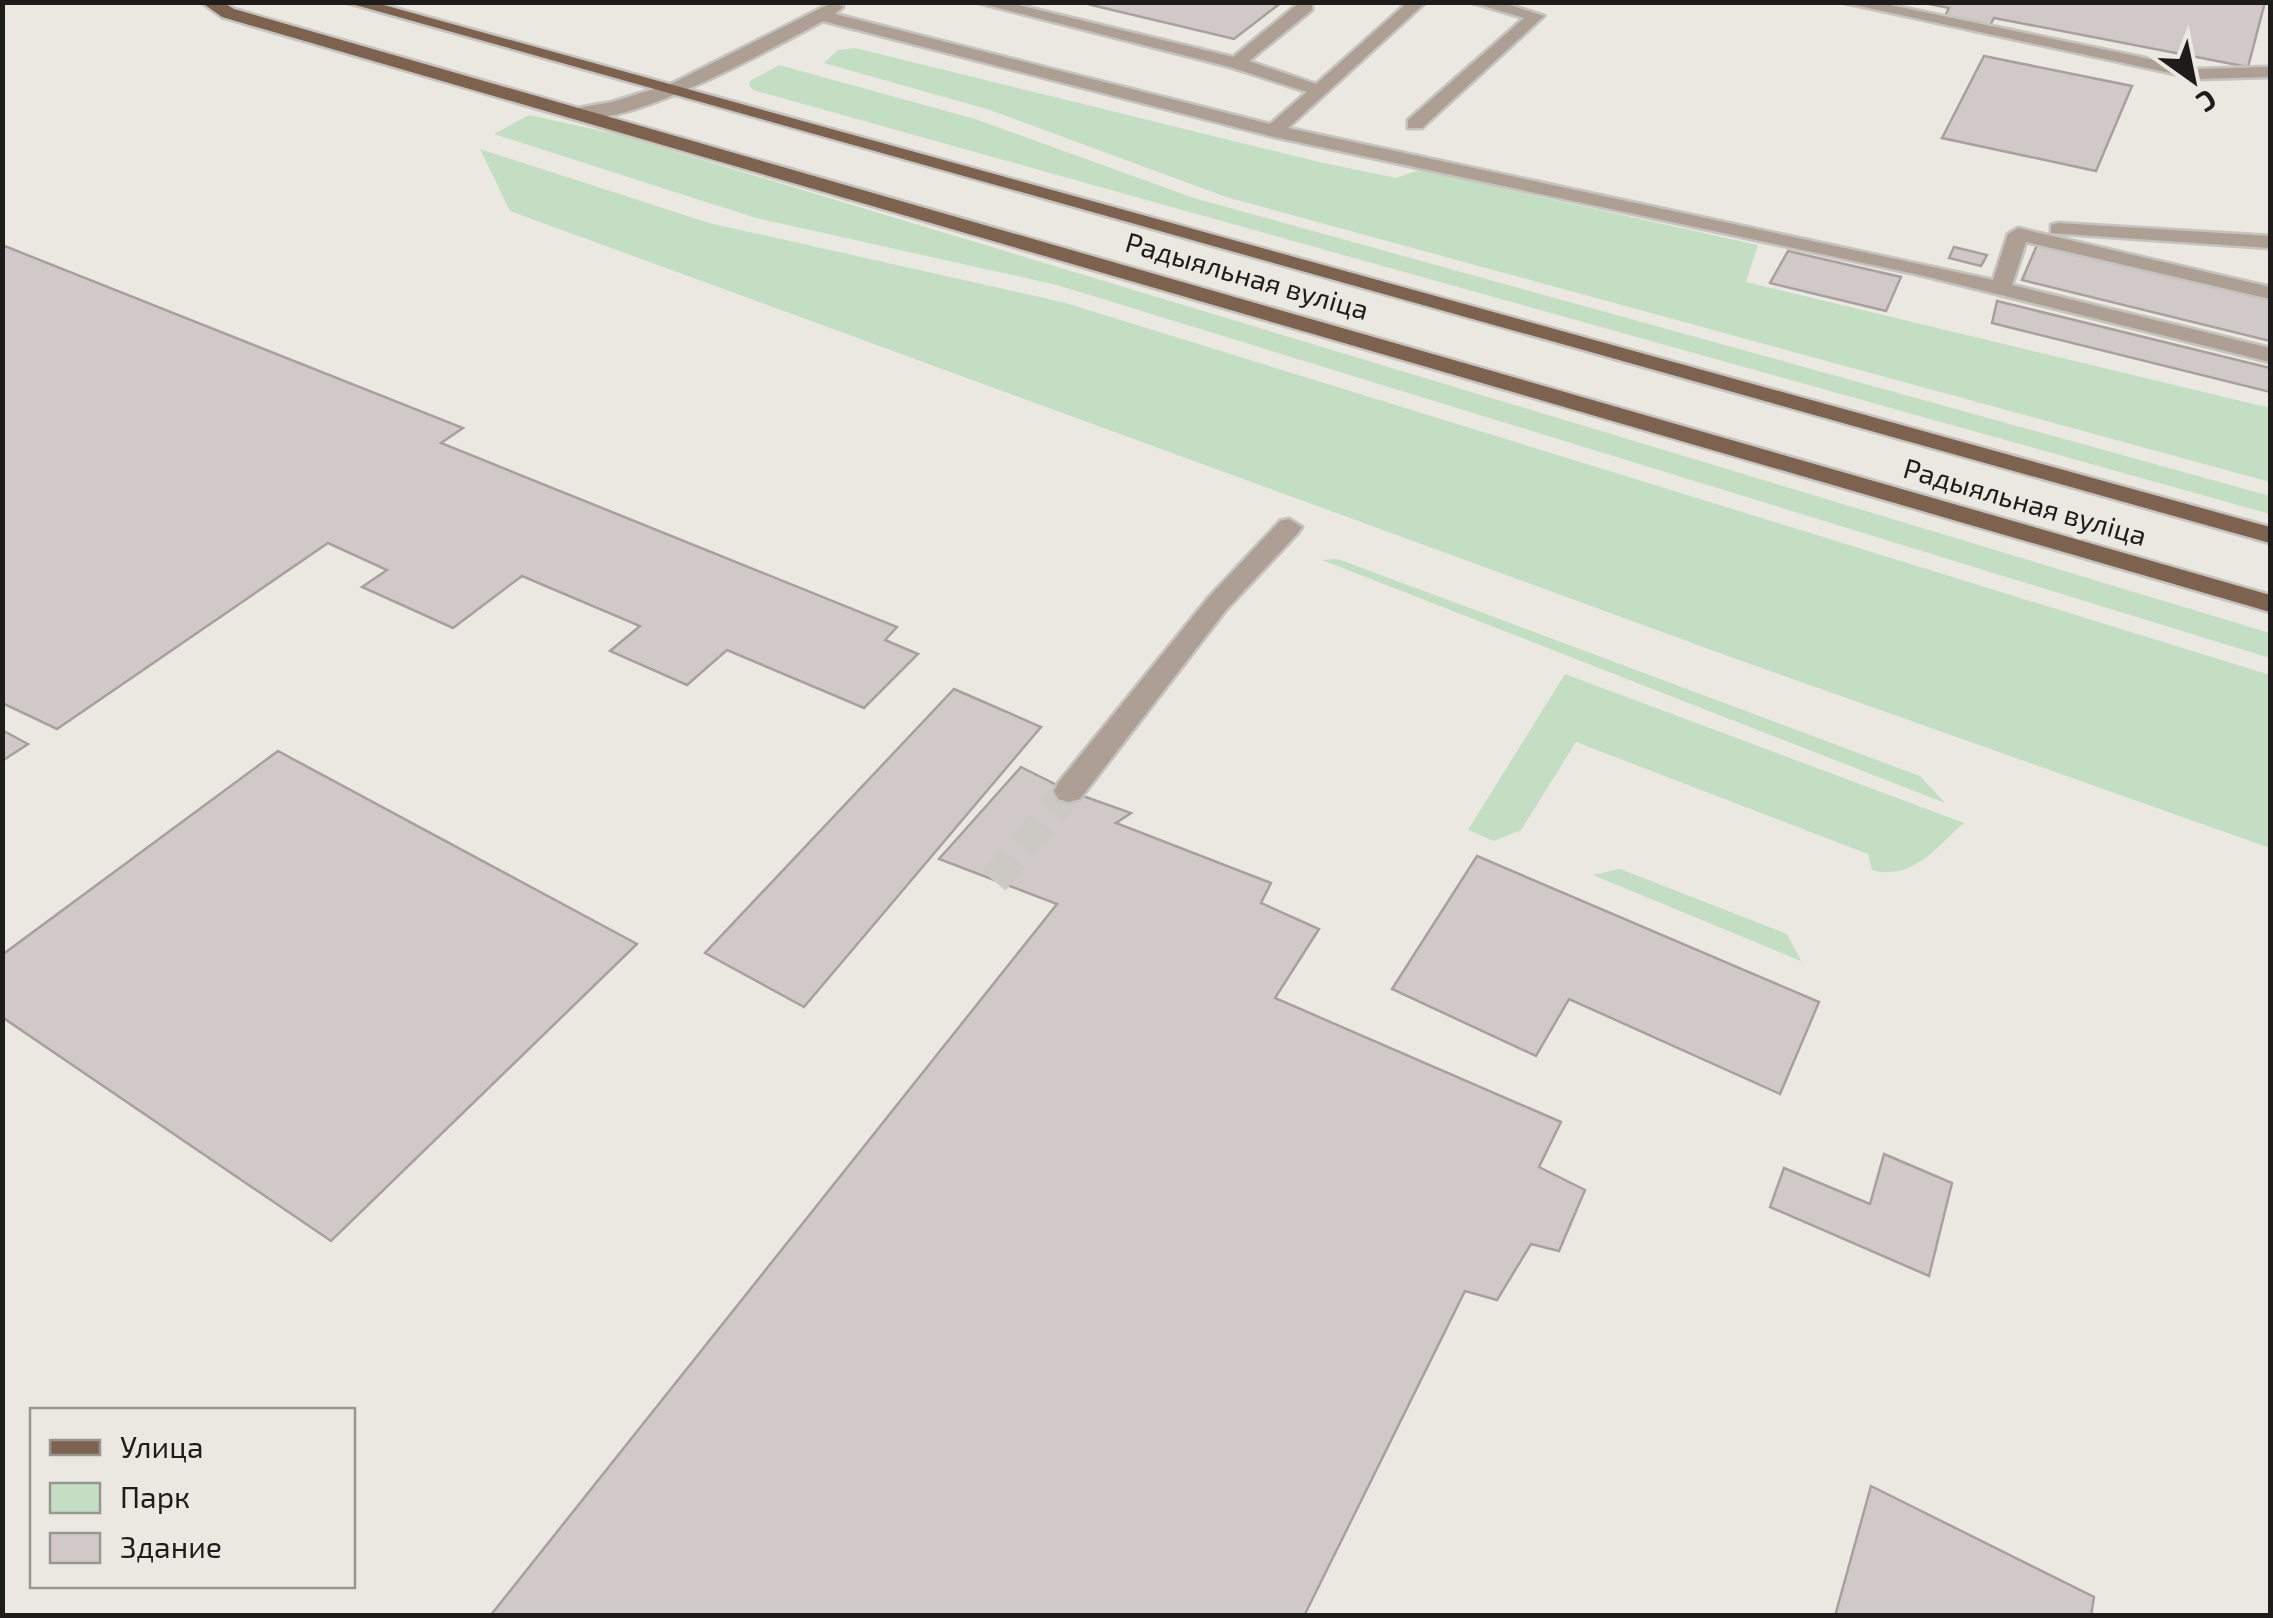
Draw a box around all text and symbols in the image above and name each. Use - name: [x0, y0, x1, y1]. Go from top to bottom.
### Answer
- north arrow: [2143, 30, 2243, 130]
- text: С: [2191, 83, 2223, 121]
- street label: Радыяльная вуліца: [1122, 224, 1373, 326]
- street label: Радыяльная вуліца: [1900, 450, 2151, 552]
- legend: [30, 1408, 355, 1588]
- text: Улица: [120, 1428, 204, 1464]
- text: Парк: [120, 1478, 190, 1514]
- text: Здание: [120, 1528, 222, 1564]

